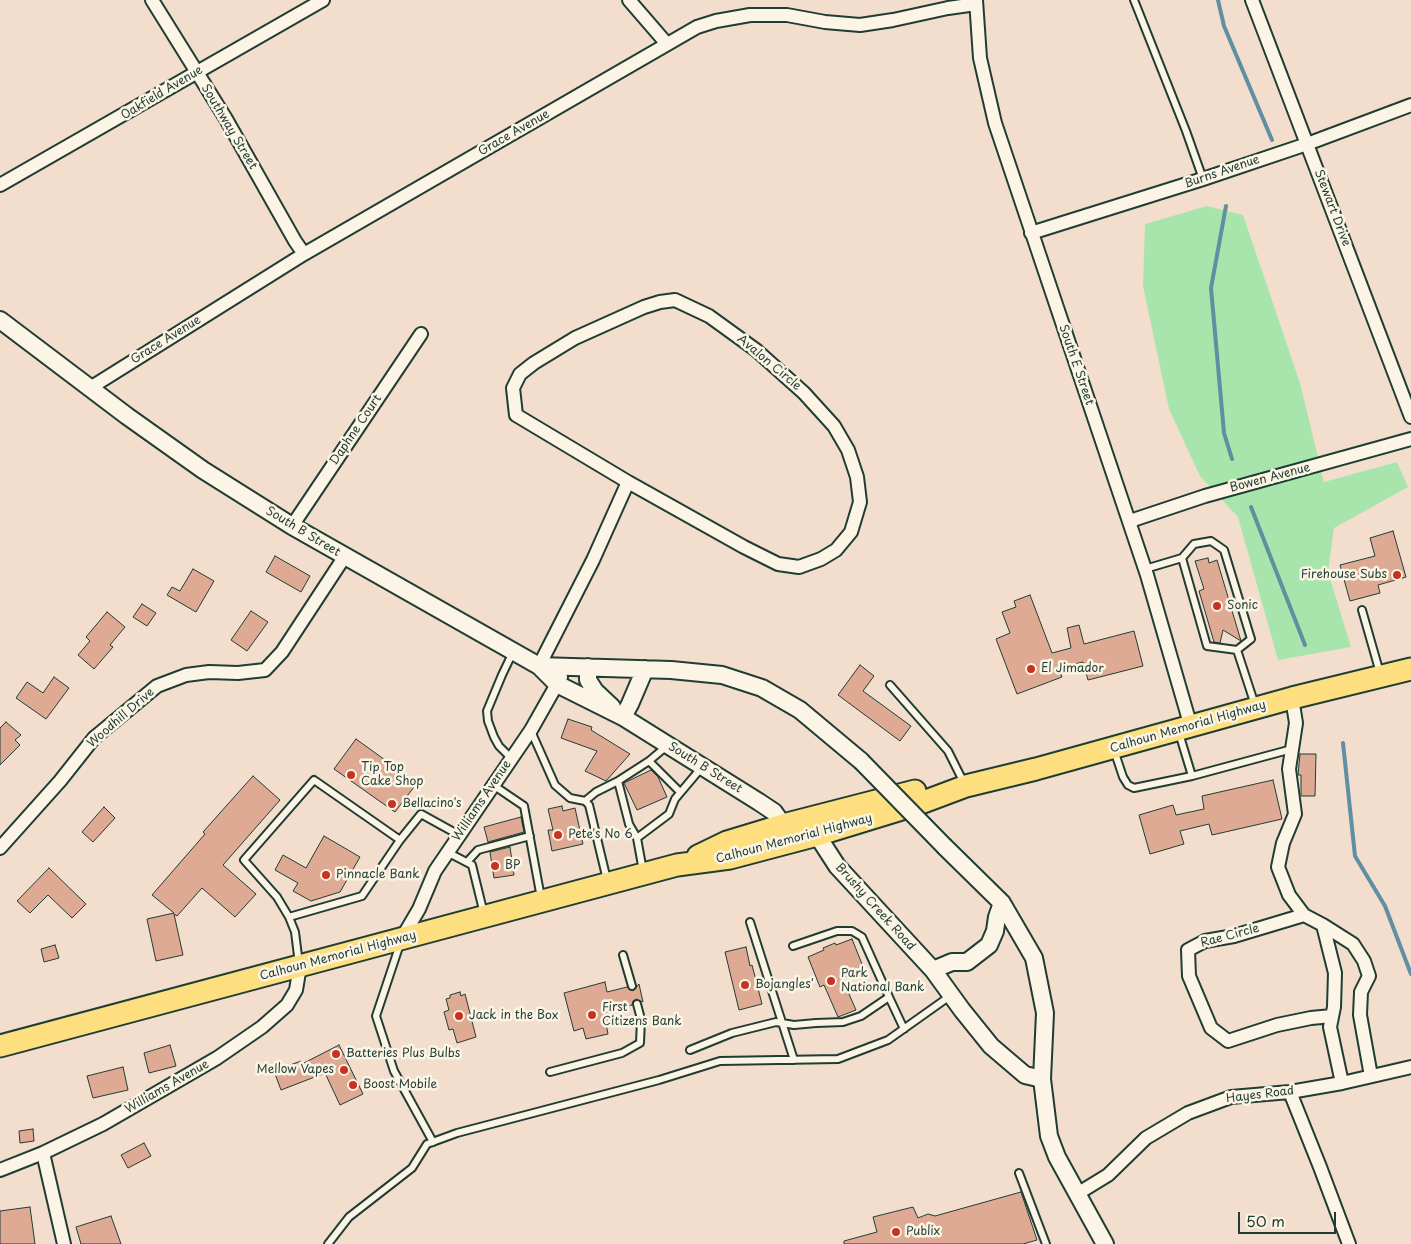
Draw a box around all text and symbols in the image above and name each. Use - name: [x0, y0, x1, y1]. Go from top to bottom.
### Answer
- street label: Oakfield Avenue: [119, 63, 205, 123]
- street label: Southway Street: [198, 82, 260, 172]
- street label: Grace Avenue: [476, 107, 552, 159]
- street label: Burns Avenue: [1182, 152, 1262, 192]
- street label: Stewart Drive: [1311, 168, 1353, 248]
- street label: Grace Avenue: [128, 313, 204, 367]
- street label: South E Street: [1055, 323, 1097, 407]
- street label: Avalon Circle: [734, 332, 804, 394]
- street label: Daphne Court: [327, 392, 385, 468]
- street label: Bowen Avenue: [1228, 460, 1312, 496]
- street label: South B Street: [263, 504, 343, 560]
- place label: Firehouse Subs: [1301, 568, 1387, 582]
- marker: Firehouse Subs: [1391, 569, 1403, 581]
- place label: Sonic: [1227, 599, 1258, 613]
- marker: Sonic: [1211, 600, 1223, 612]
- place label: El Jimador: [1041, 662, 1104, 676]
- marker: El Jimador: [1025, 663, 1037, 675]
- street label: Woodhill Drive: [85, 685, 157, 751]
- street label: Calhoun Memorial Highway: [1108, 698, 1268, 756]
- street label: South B Street: [665, 739, 745, 797]
- street label: Williams Avenue: [450, 758, 514, 844]
- place label: Tip Top Cake Shop: [361, 761, 424, 789]
- marker: Tip Top Cake Shop: [345, 769, 357, 781]
- place label: Bellacino's: [402, 797, 462, 811]
- marker: Bellacino's: [386, 798, 398, 810]
- street label: Calhoun Memorial Highway: [714, 811, 874, 867]
- place label: Pete's No 6: [568, 828, 633, 842]
- marker: Pete's No 6: [552, 829, 564, 841]
- place label: BP: [505, 859, 520, 873]
- marker: BP: [489, 860, 501, 872]
- street label: Brushy Creek Road: [832, 860, 918, 954]
- place label: Pinnacle Bank: [336, 868, 419, 882]
- marker: Pinnacle Bank: [320, 869, 332, 881]
- street label: Rae Circle: [1199, 921, 1261, 951]
- street label: Calhoun Memorial Highway: [258, 928, 418, 984]
- place label: Park National Bank: [841, 967, 924, 995]
- marker: Park National Bank: [825, 975, 837, 987]
- place label: Bojangles': [755, 978, 814, 992]
- marker: Bojangles': [739, 979, 751, 991]
- place label: First Citizens Bank: [602, 1001, 682, 1029]
- place label: Jack in the Box: [469, 1009, 559, 1023]
- marker: First Citizens Bank: [586, 1009, 598, 1021]
- marker: Jack in the Box: [453, 1010, 465, 1022]
- place label: Batteries Plus Bulbs: [346, 1047, 460, 1061]
- marker: Batteries Plus Bulbs: [330, 1048, 342, 1060]
- street label: Williams Avenue: [122, 1057, 212, 1117]
- place label: Mellow Vapes: [257, 1063, 334, 1077]
- marker: Mellow Vapes: [338, 1064, 350, 1076]
- place label: Boost Mobile: [363, 1078, 437, 1092]
- marker: Boost Mobile: [347, 1079, 359, 1091]
- street label: Hayes Road: [1225, 1084, 1295, 1106]
- scale bar: [1241, 1202, 1338, 1234]
- text: 50 m: [1246, 1209, 1285, 1232]
- place label: Publix: [906, 1225, 940, 1239]
- marker: Publix: [890, 1226, 902, 1238]

